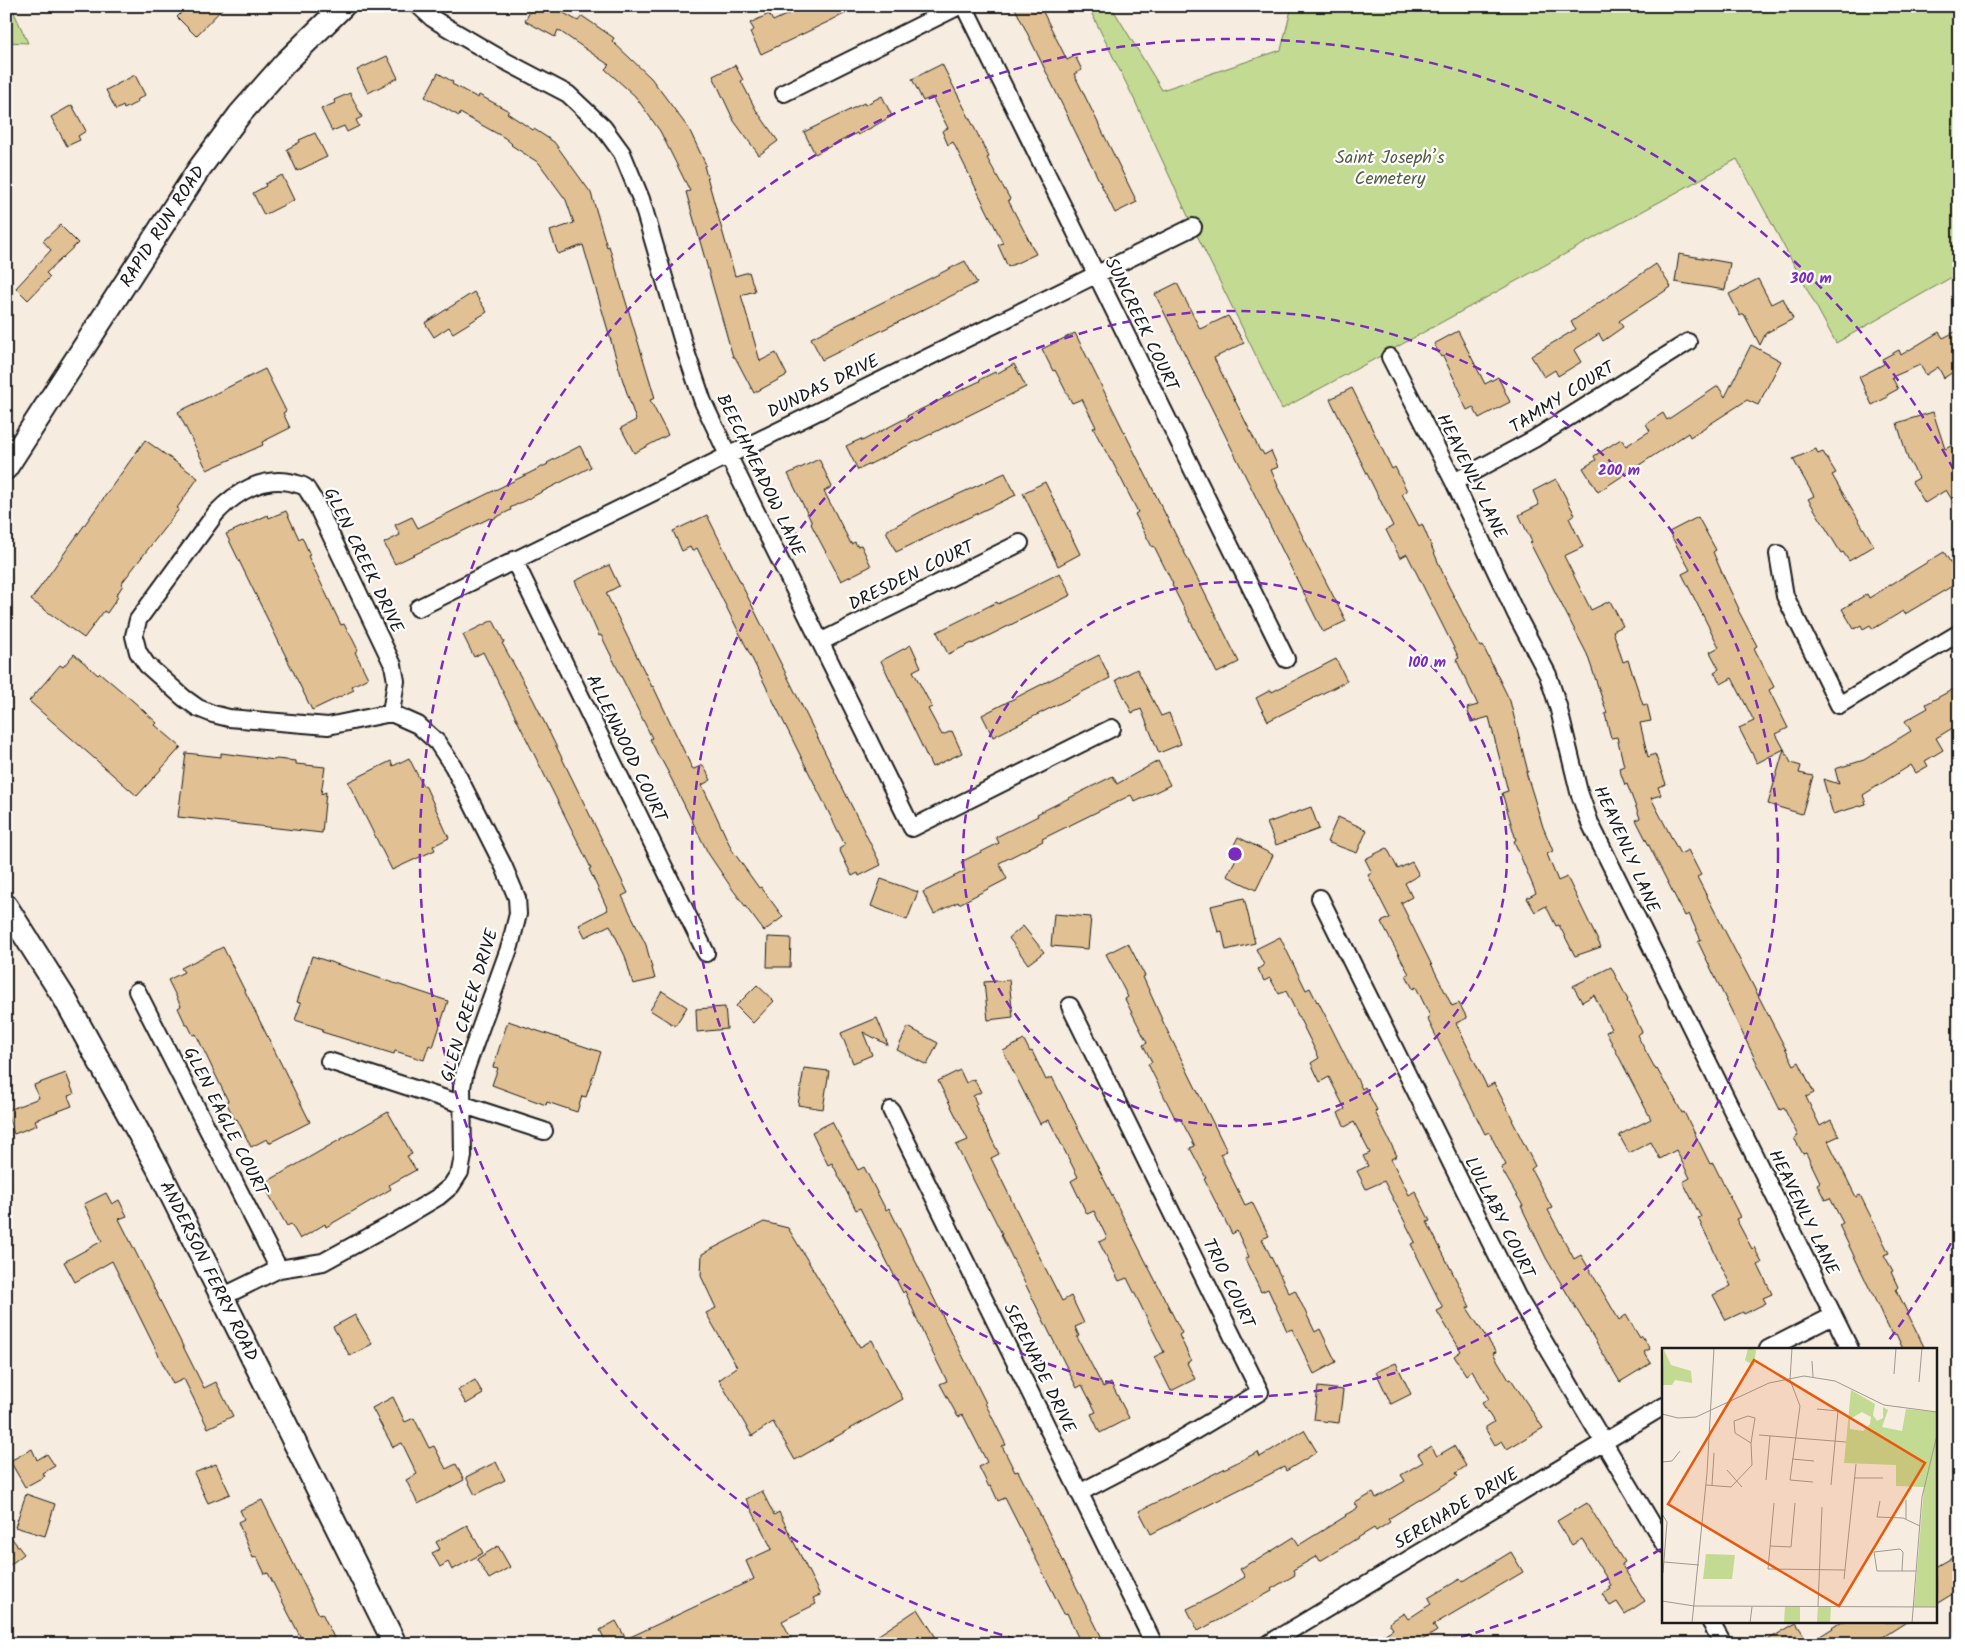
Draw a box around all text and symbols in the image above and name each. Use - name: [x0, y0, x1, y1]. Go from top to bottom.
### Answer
- park label: Saint Joseph’s Cemetery: [1335, 144, 1445, 194]
- street label: RAPID RUN ROAD: [113, 160, 214, 294]
- street label: SUNCREEK COURT: [1096, 253, 1186, 398]
- text: 300 m: [1789, 267, 1832, 291]
- street label: DUNDAS DRIVE: [763, 347, 885, 427]
- street label: TAMMY COURT: [1505, 354, 1622, 442]
- street label: BEECHMEADOW LANE: [707, 389, 812, 563]
- street label: HEAVENLY LANE: [1428, 409, 1514, 545]
- text: 200 m: [1598, 459, 1640, 483]
- street label: GLEN CREEK DRIVE: [315, 483, 411, 639]
- street label: DRESDEN COURT: [844, 533, 981, 619]
- text: 100 m: [1408, 651, 1446, 675]
- street label: ALLENWOOD COURT: [577, 670, 675, 829]
- street label: HEAVENLY LANE: [1585, 781, 1667, 918]
- centre of rings: [1226, 845, 1244, 863]
- street label: GLEN CREEK DRIVE: [433, 925, 508, 1086]
- street label: GLEN EAGLE COURT: [175, 1042, 275, 1202]
- street label: HEAVENLY LANE: [1760, 1145, 1846, 1281]
- street label: LULLABY COURT: [1456, 1152, 1542, 1285]
- street label: ANDERSON FERRY ROAD: [151, 1176, 265, 1367]
- street label: TRIO COURT: [1193, 1234, 1262, 1335]
- street label: SERENADE DRIVE: [995, 1299, 1083, 1439]
- inset map: [1662, 1348, 1938, 1622]
- street label: SERENADE DRIVE: [1389, 1460, 1525, 1558]

